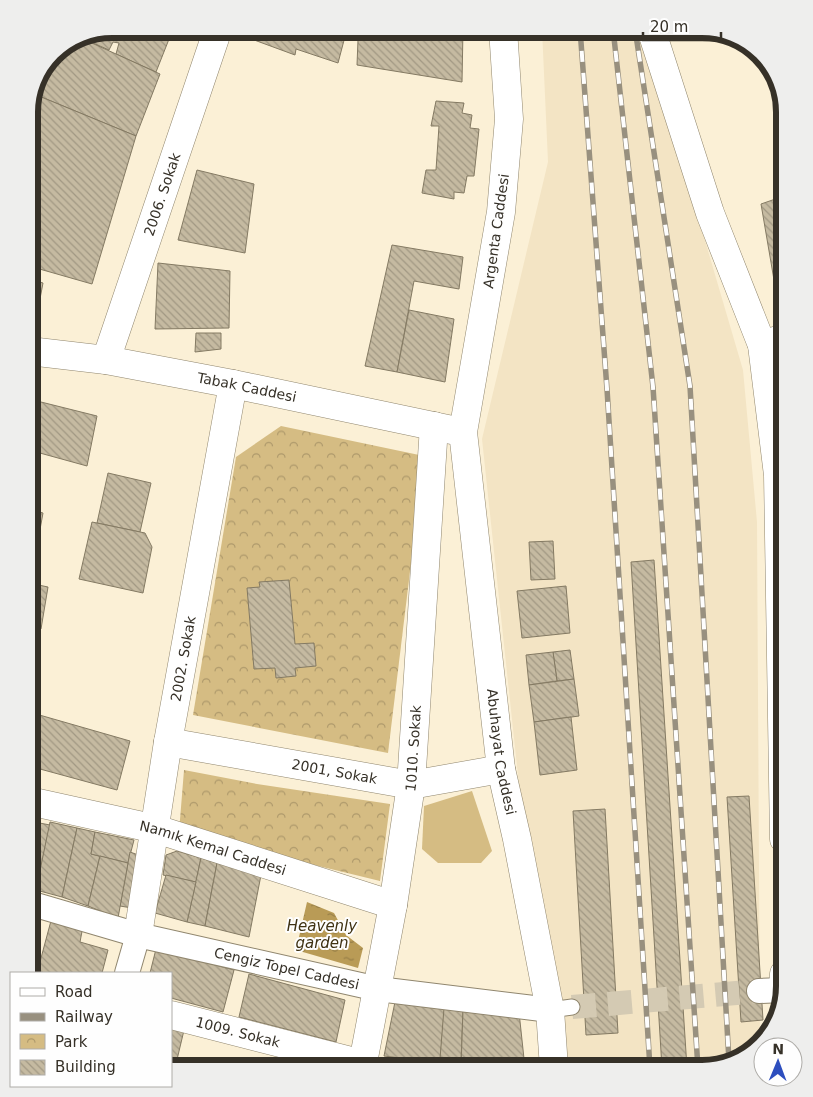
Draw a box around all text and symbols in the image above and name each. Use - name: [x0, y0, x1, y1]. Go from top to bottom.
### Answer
- scale bar: [643, 10, 720, 42]
- text: 20 m: [650, 18, 688, 36]
- street label: 2006. Sokak: [141, 150, 184, 238]
- street label: Argenta Caddesi: [480, 172, 512, 290]
- street label: Tabak Caddesi: [195, 369, 298, 405]
- street label: 2002. Sokak: [168, 614, 199, 703]
- street label: Abuhayat Caddesi: [484, 688, 519, 816]
- street label: 1010. Sokak: [402, 704, 424, 793]
- street label: 2001, Sokak: [290, 756, 379, 787]
- street label: Namık Kemal Caddesi: [138, 818, 288, 878]
- water label: Heavenly garden: [287, 917, 358, 952]
- street label: Cengiz Topel Caddesi: [213, 944, 361, 993]
- legend: [10, 972, 172, 1087]
- text: Road: [55, 983, 93, 1001]
- text: Railway: [55, 1008, 113, 1026]
- street label: 1009. Sokak: [194, 1014, 283, 1051]
- text: Park: [55, 1033, 88, 1051]
- north arrow: [753, 1037, 803, 1087]
- text: N: [772, 1041, 784, 1057]
- text: Building: [55, 1058, 116, 1076]

